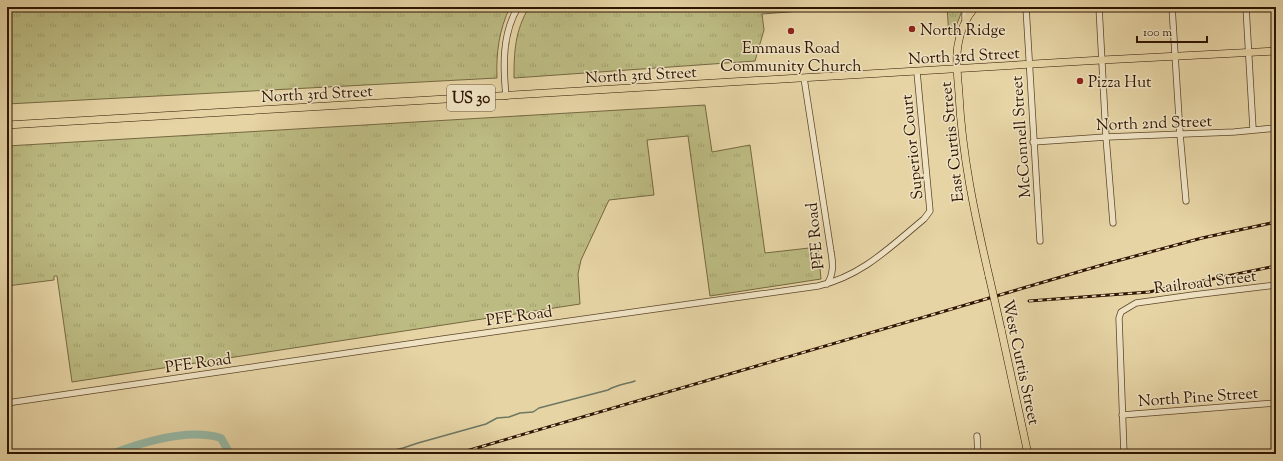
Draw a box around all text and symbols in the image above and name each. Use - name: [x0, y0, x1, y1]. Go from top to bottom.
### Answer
- scale bar: [1137, 18, 1207, 44]
- place label: North Ridge: [920, 20, 1006, 43]
- marker: North Ridge: [907, 24, 917, 34]
- text: 100 m: [1143, 24, 1172, 42]
- marker: Emmaus Road Community Church: [786, 26, 796, 36]
- place label: Emmaus Road Community Church: [720, 38, 862, 79]
- street label: North 3rd Street: [908, 43, 1021, 72]
- street label: North 3rd Street: [585, 62, 698, 91]
- place label: Pizza Hut: [1088, 72, 1152, 95]
- street label: McConnell Street: [1007, 74, 1038, 199]
- marker: Pizza Hut: [1075, 76, 1085, 86]
- street label: East Curtis Street: [936, 80, 971, 203]
- street label: North 3rd Street: [261, 81, 374, 110]
- road number: US 30: [447, 85, 495, 111]
- street label: Superior Court: [896, 93, 930, 200]
- street label: North 2nd Street: [1096, 111, 1213, 138]
- street label: PFE Road: [802, 201, 831, 270]
- street label: Railroad Street: [1153, 266, 1259, 301]
- street label: West Curtis Street: [995, 298, 1044, 428]
- street label: PFE Road: [485, 301, 554, 334]
- street label: PFE Road: [164, 348, 233, 381]
- street label: North Pine Street: [1137, 383, 1260, 414]

